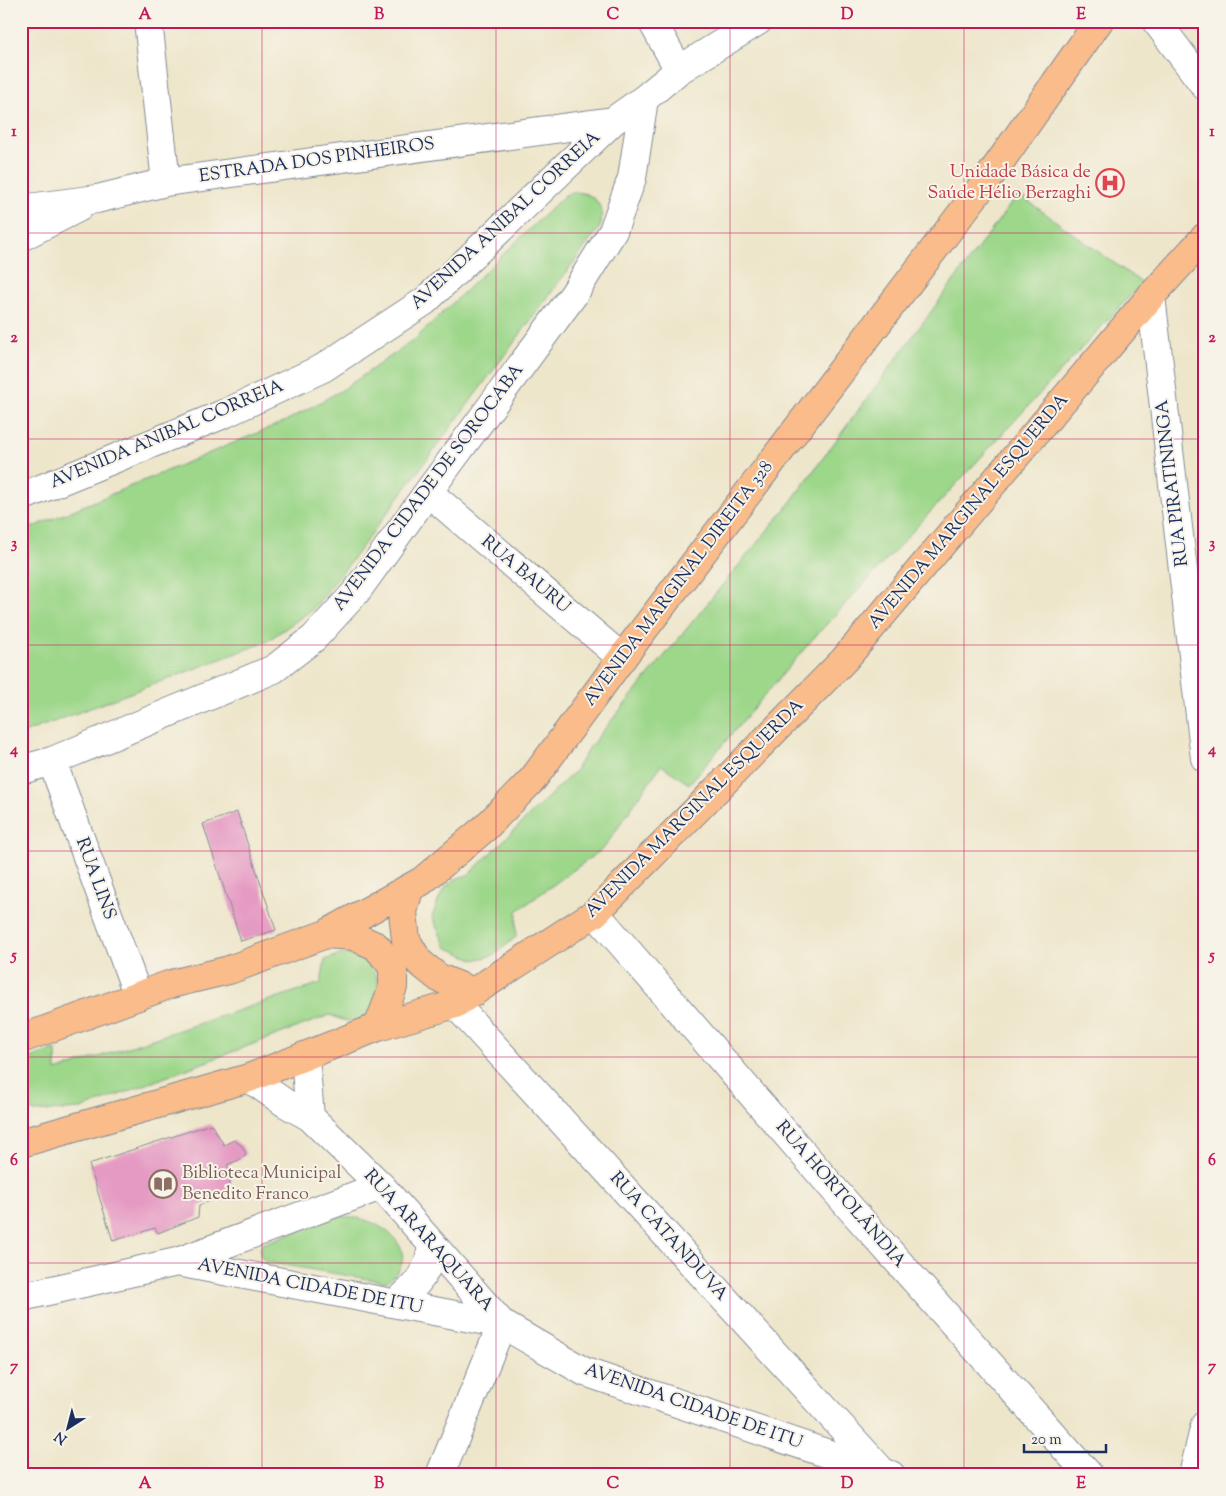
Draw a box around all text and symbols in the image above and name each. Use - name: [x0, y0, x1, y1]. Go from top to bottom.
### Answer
- text: A: [139, 4, 152, 27]
- text: B: [374, 4, 384, 27]
- text: C: [607, 4, 620, 27]
- text: D: [841, 4, 854, 27]
- text: E: [1076, 4, 1086, 27]
- text: 1: [11, 121, 17, 144]
- text: 1: [1209, 121, 1215, 144]
- street label: AVENIDA ANIBAL CORREIA: [405, 125, 607, 316]
- street label: ESTRADA DOS PINHEIROS: [197, 132, 437, 190]
- place label: Unidade Básica de Saúde Hélio Berzaghi: [928, 160, 1091, 207]
- hospital icon: Unidade Básica de Saúde Hélio Berzaghi: [1095, 168, 1125, 198]
- text: 2: [10, 327, 18, 350]
- text: 2: [1208, 327, 1216, 350]
- street label: AVENIDA CIDADE DE SOROCABA: [327, 359, 531, 617]
- street label: AVENIDA ANIBAL CORREIA: [46, 374, 288, 496]
- street label: AVENIDA MARGINAL ESQUERDA: [863, 388, 1076, 635]
- street label: RUA PIRATININGA: [1150, 397, 1196, 568]
- street label: AVENIDA MARGINAL DIREITA 328: [578, 456, 780, 712]
- street label: RUA BAURU: [475, 530, 576, 620]
- text: 3: [11, 533, 18, 556]
- text: 3: [1209, 533, 1216, 556]
- street label: AVENIDA MARGINAL ESQUERDA: [580, 693, 811, 924]
- text: 4: [9, 739, 18, 762]
- text: 4: [1207, 739, 1216, 762]
- street label: RUA LINS: [68, 834, 122, 924]
- text: 5: [9, 945, 17, 968]
- text: 5: [1207, 945, 1215, 968]
- street label: RUA HORTOLÂNDIA: [769, 1115, 912, 1275]
- text: 6: [10, 1150, 18, 1173]
- text: 6: [1208, 1150, 1216, 1173]
- place label: Biblioteca Municipal Benedito Franco: [182, 1161, 341, 1208]
- street label: RUA ARARAQUARA: [357, 1164, 499, 1318]
- street label: RUA CATANDUVA: [603, 1167, 734, 1308]
- library icon: Biblioteca Municipal Benedito Franco: [148, 1169, 178, 1199]
- street label: AVENIDA CIDADE DE ITU: [195, 1252, 425, 1322]
- text: 7: [10, 1356, 19, 1379]
- text: 7: [1208, 1356, 1217, 1379]
- street label: AVENIDA CIDADE DE ITU: [580, 1357, 806, 1457]
- north arrow: [42, 1404, 92, 1454]
- scale bar: [1024, 1421, 1106, 1453]
- text: N: [51, 1426, 72, 1448]
- text: 20 m: [1031, 1430, 1062, 1451]
- text: A: [139, 1473, 152, 1496]
- text: B: [374, 1473, 384, 1496]
- text: C: [607, 1473, 620, 1496]
- text: D: [841, 1473, 854, 1496]
- text: E: [1076, 1473, 1086, 1496]

